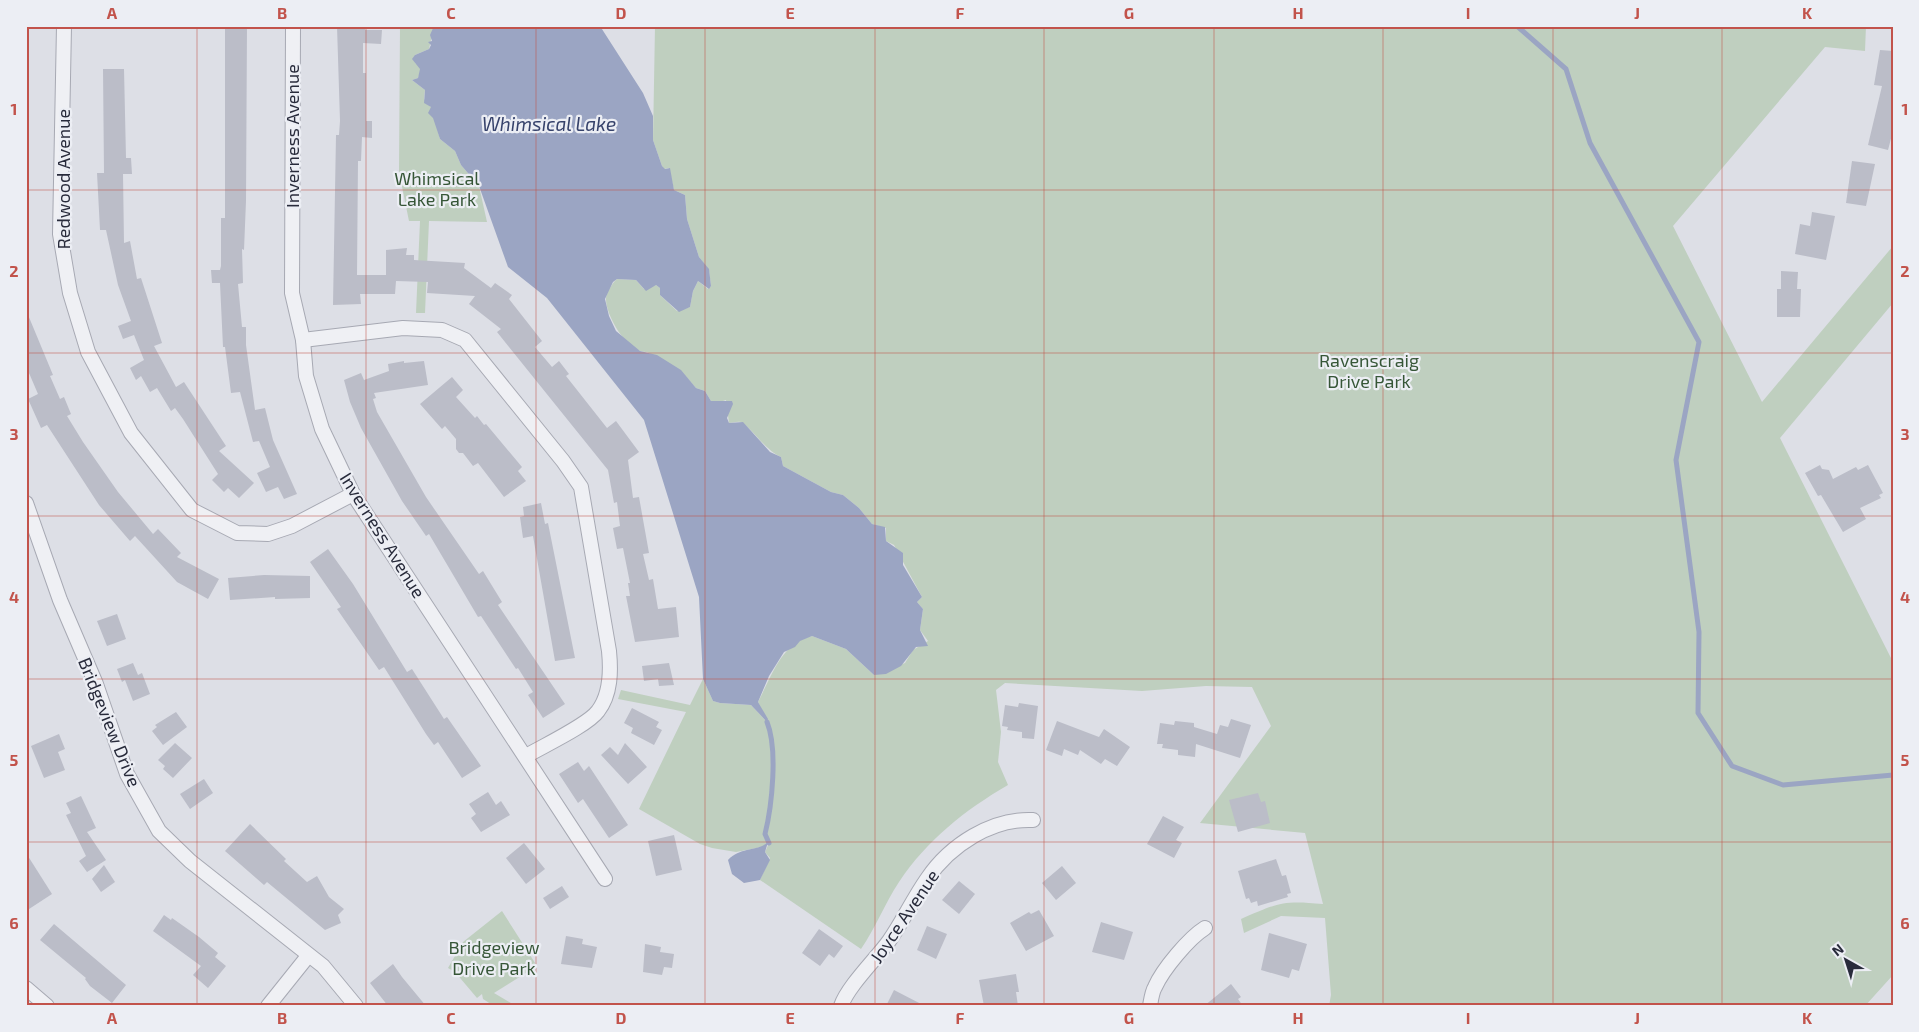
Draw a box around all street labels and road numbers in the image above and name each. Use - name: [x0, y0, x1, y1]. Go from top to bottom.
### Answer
- street label: Inverness Avenue: [281, 64, 303, 208]
- street label: Redwood Avenue: [52, 109, 74, 249]
- street label: Inverness Avenue: [336, 468, 430, 602]
- street label: Bridgeview Drive: [74, 654, 146, 790]
- street label: Joyce Avenue: [865, 865, 943, 967]

